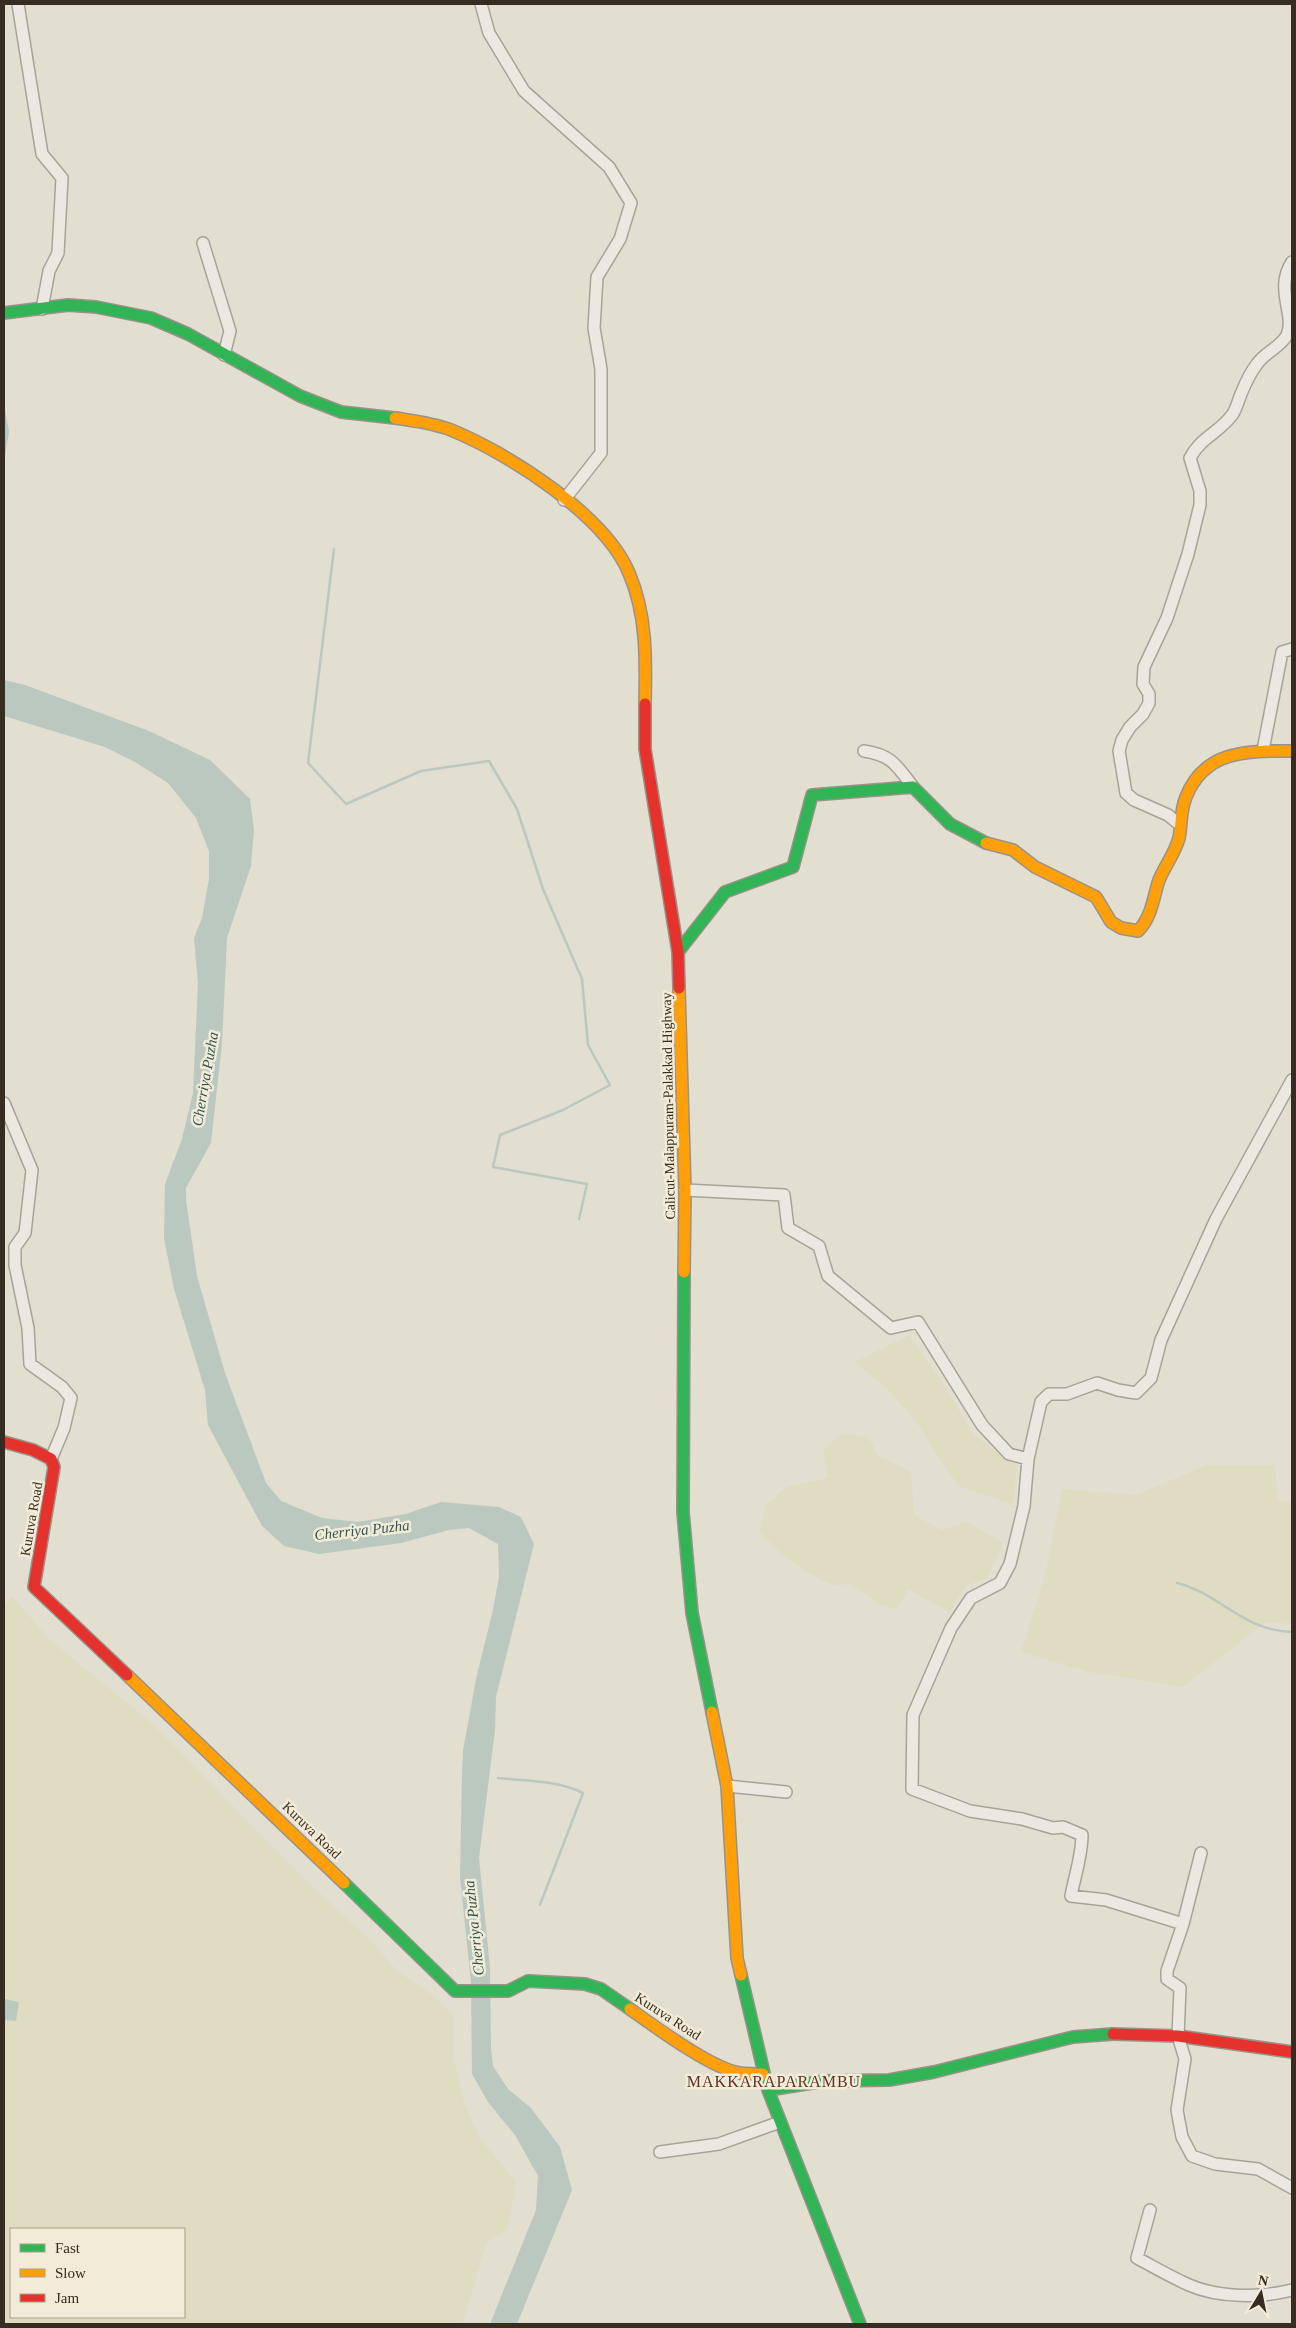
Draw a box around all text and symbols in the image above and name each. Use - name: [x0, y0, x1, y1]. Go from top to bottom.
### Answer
- street label: Calicut-Malappuram-Palakkad Highway: [659, 992, 678, 1220]
- water label: Cherriya Puzha: [189, 1031, 221, 1127]
- street label: Kuruva Road: [18, 1481, 45, 1557]
- water label: Cherriya Puzha: [314, 1517, 410, 1543]
- street label: Kuruva Road: [279, 1799, 344, 1862]
- water label: Cherriya Puzha: [461, 1880, 487, 1976]
- street label: Kuruva Road: [632, 1990, 703, 2043]
- district label: MAKKARAPARAMBU: [687, 2073, 861, 2090]
- legend: [10, 2228, 185, 2318]
- text: Fast: [55, 2240, 81, 2256]
- text: Slow: [55, 2265, 86, 2281]
- north arrow: [1236, 2268, 1286, 2318]
- text: N: [1257, 2272, 1269, 2289]
- text: Jam: [55, 2290, 79, 2306]

